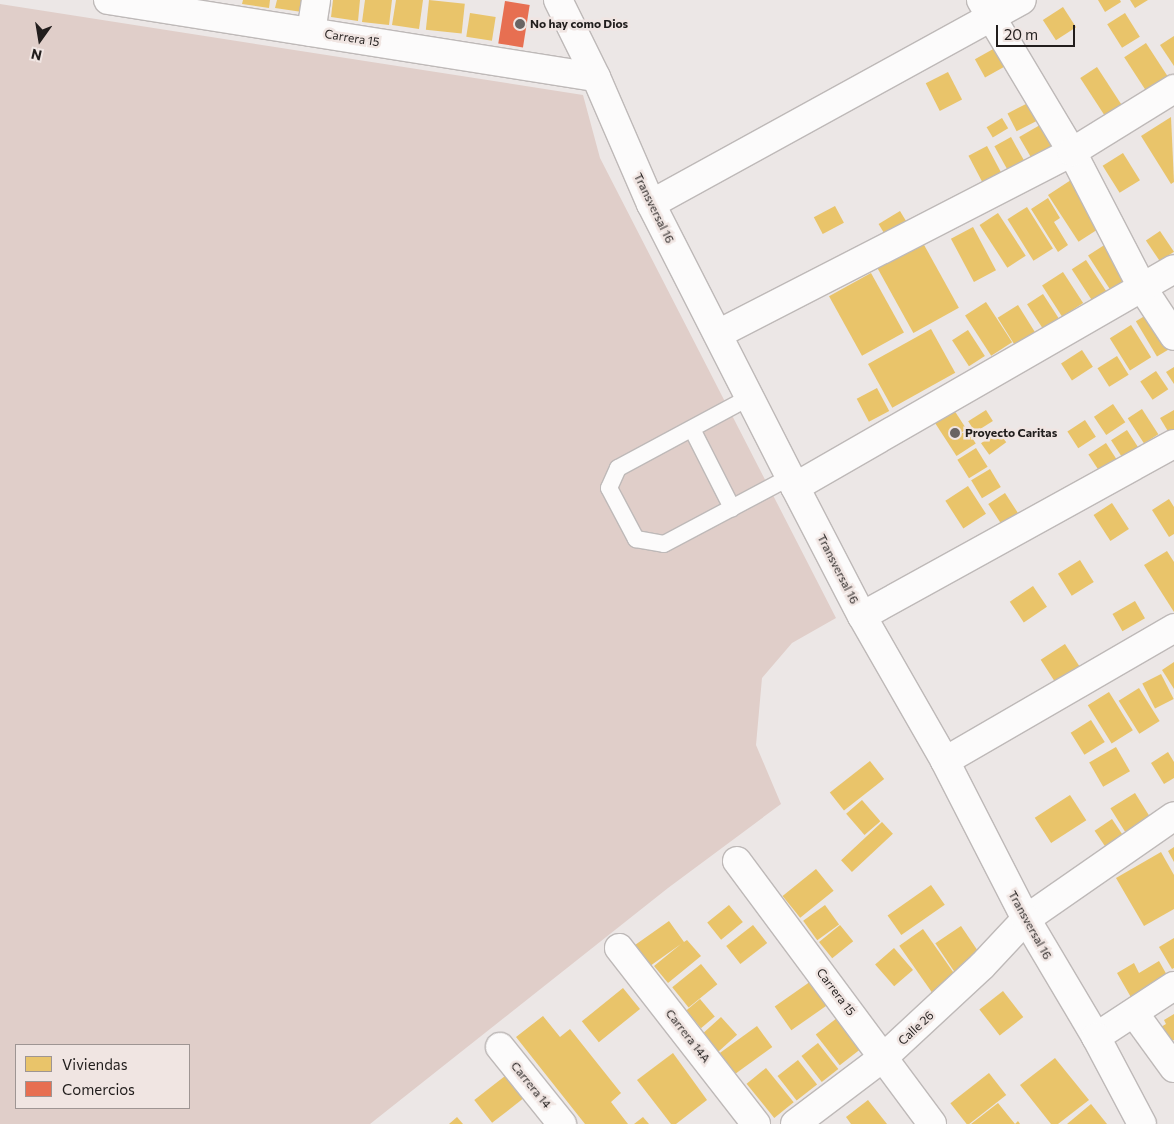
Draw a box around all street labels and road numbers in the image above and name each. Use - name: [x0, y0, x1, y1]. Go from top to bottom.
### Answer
- street label: Carrera 15: [323, 27, 381, 49]
- street label: Transversal 16: [631, 171, 677, 245]
- street label: Transversal 16: [814, 532, 862, 606]
- street label: Transversal 16: [1005, 888, 1055, 962]
- street label: Carrera 15: [814, 966, 858, 1018]
- street label: Carrera 14A: [663, 1006, 713, 1066]
- street label: Calle 26: [895, 1008, 937, 1048]
- street label: Carrera 14: [508, 1059, 554, 1111]

